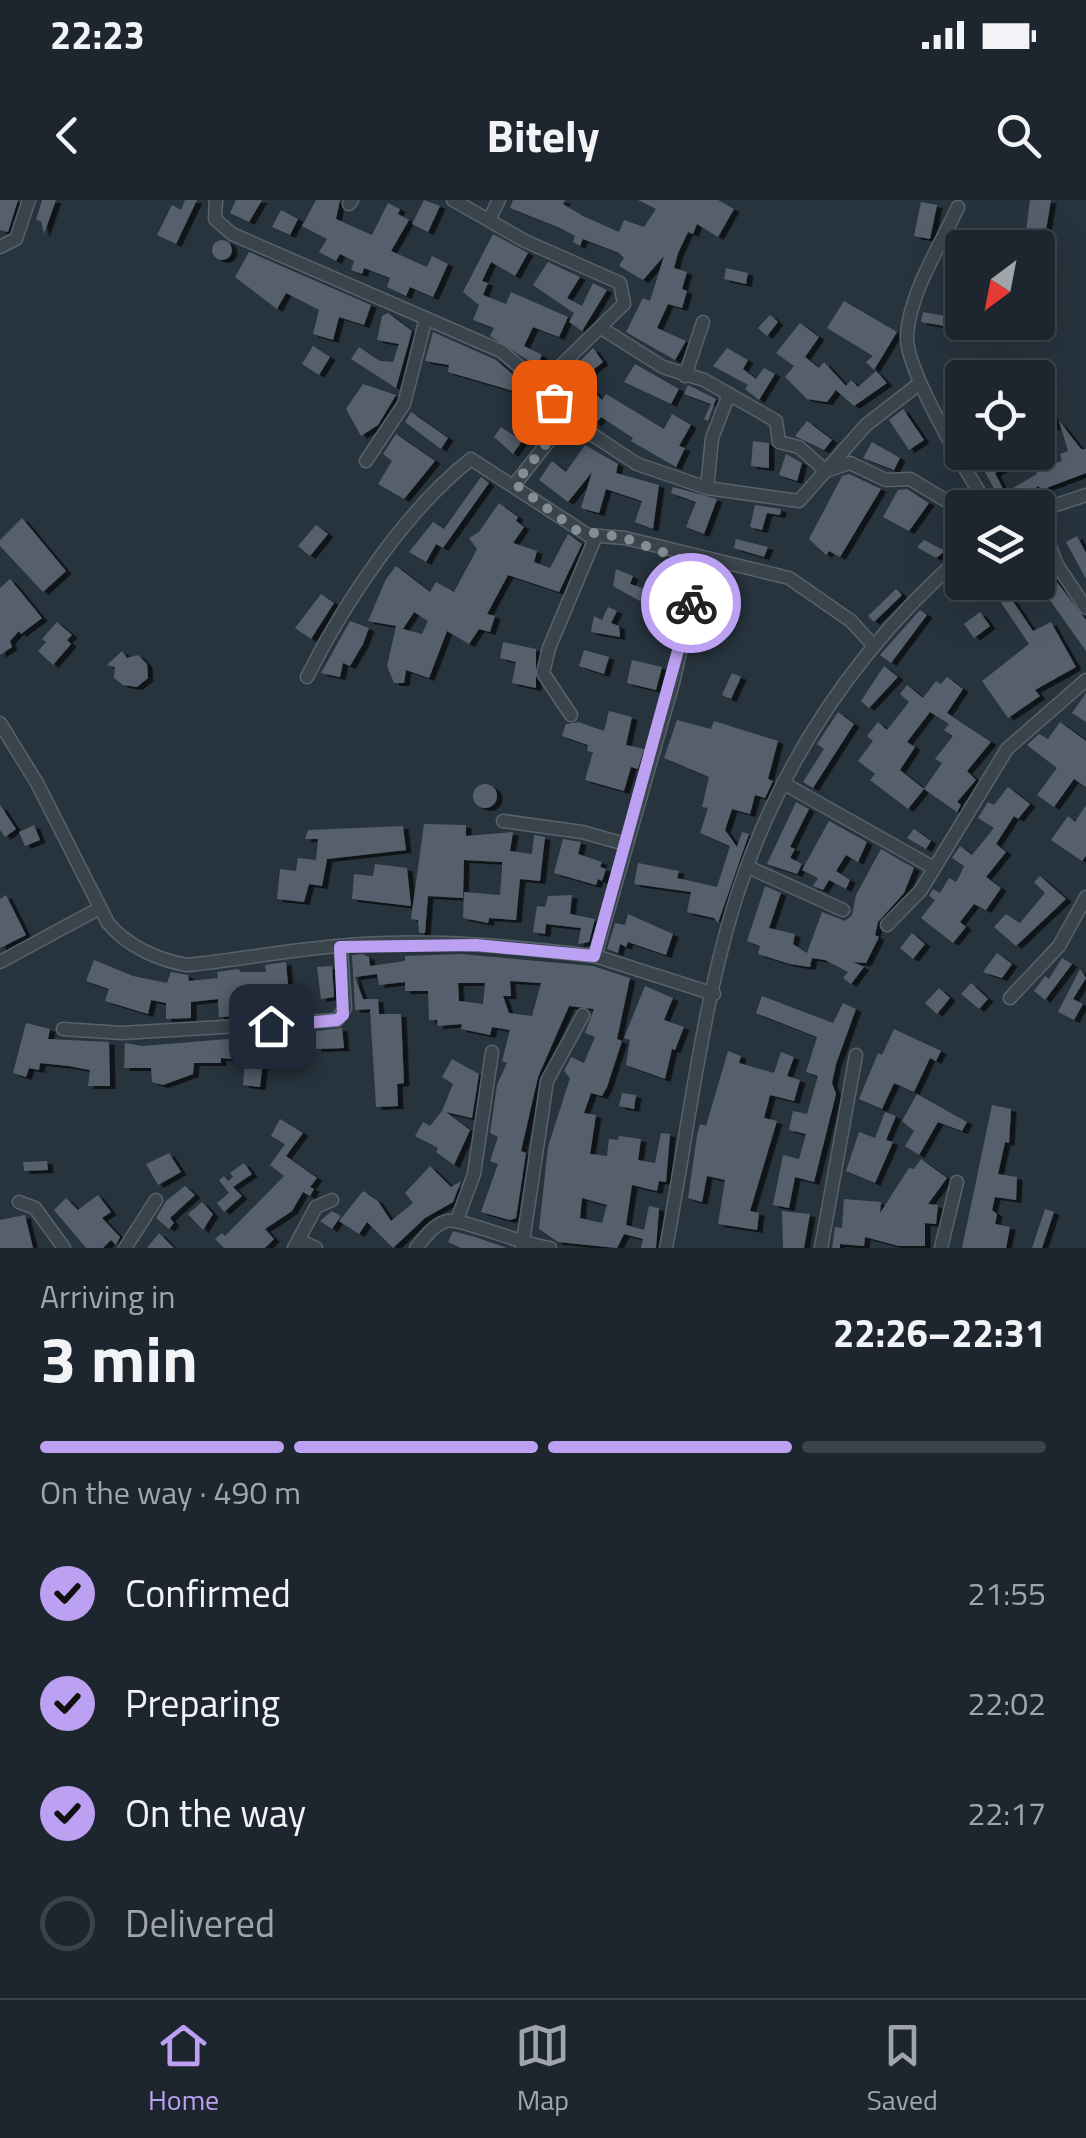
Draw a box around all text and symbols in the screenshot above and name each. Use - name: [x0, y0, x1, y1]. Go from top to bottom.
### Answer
- text: 22:23: [50, 6, 145, 64]
- text: Bitely: [487, 101, 600, 169]
- icon: back: [40, 108, 95, 163]
- icon: search: [991, 108, 1046, 163]
- north arrow: [945, 230, 1055, 340]
- map controls: [945, 230, 1055, 600]
- pin: [512, 360, 597, 445]
- button: locate: [945, 360, 1055, 470]
- icon: bag: [527, 375, 582, 430]
- button: layers: [945, 490, 1055, 600]
- courier: [641, 553, 741, 653]
- icon: bike: [664, 576, 719, 631]
- pin: [229, 984, 314, 1069]
- icon: home: [244, 999, 299, 1054]
- text: Arriving in: [40, 1272, 176, 1320]
- text: 22:26–22:31: [833, 1304, 1046, 1362]
- text: 3 min: [40, 1308, 198, 1407]
- text: On the way · 490 m: [40, 1468, 301, 1516]
- text: Confirmed: [125, 1564, 291, 1622]
- icon: check: [40, 1566, 95, 1621]
- text: 21:55: [967, 1569, 1046, 1617]
- text: Preparing: [125, 1674, 280, 1732]
- icon: check: [40, 1676, 95, 1731]
- text: 22:02: [967, 1679, 1046, 1727]
- text: On the way: [125, 1784, 306, 1842]
- icon: check: [40, 1786, 95, 1841]
- text: 22:17: [967, 1789, 1046, 1837]
- text: Delivered: [125, 1894, 275, 1952]
- tab: Home: [148, 2018, 219, 2121]
- tab: Map: [515, 2018, 570, 2121]
- tab: Saved: [867, 2018, 938, 2121]

